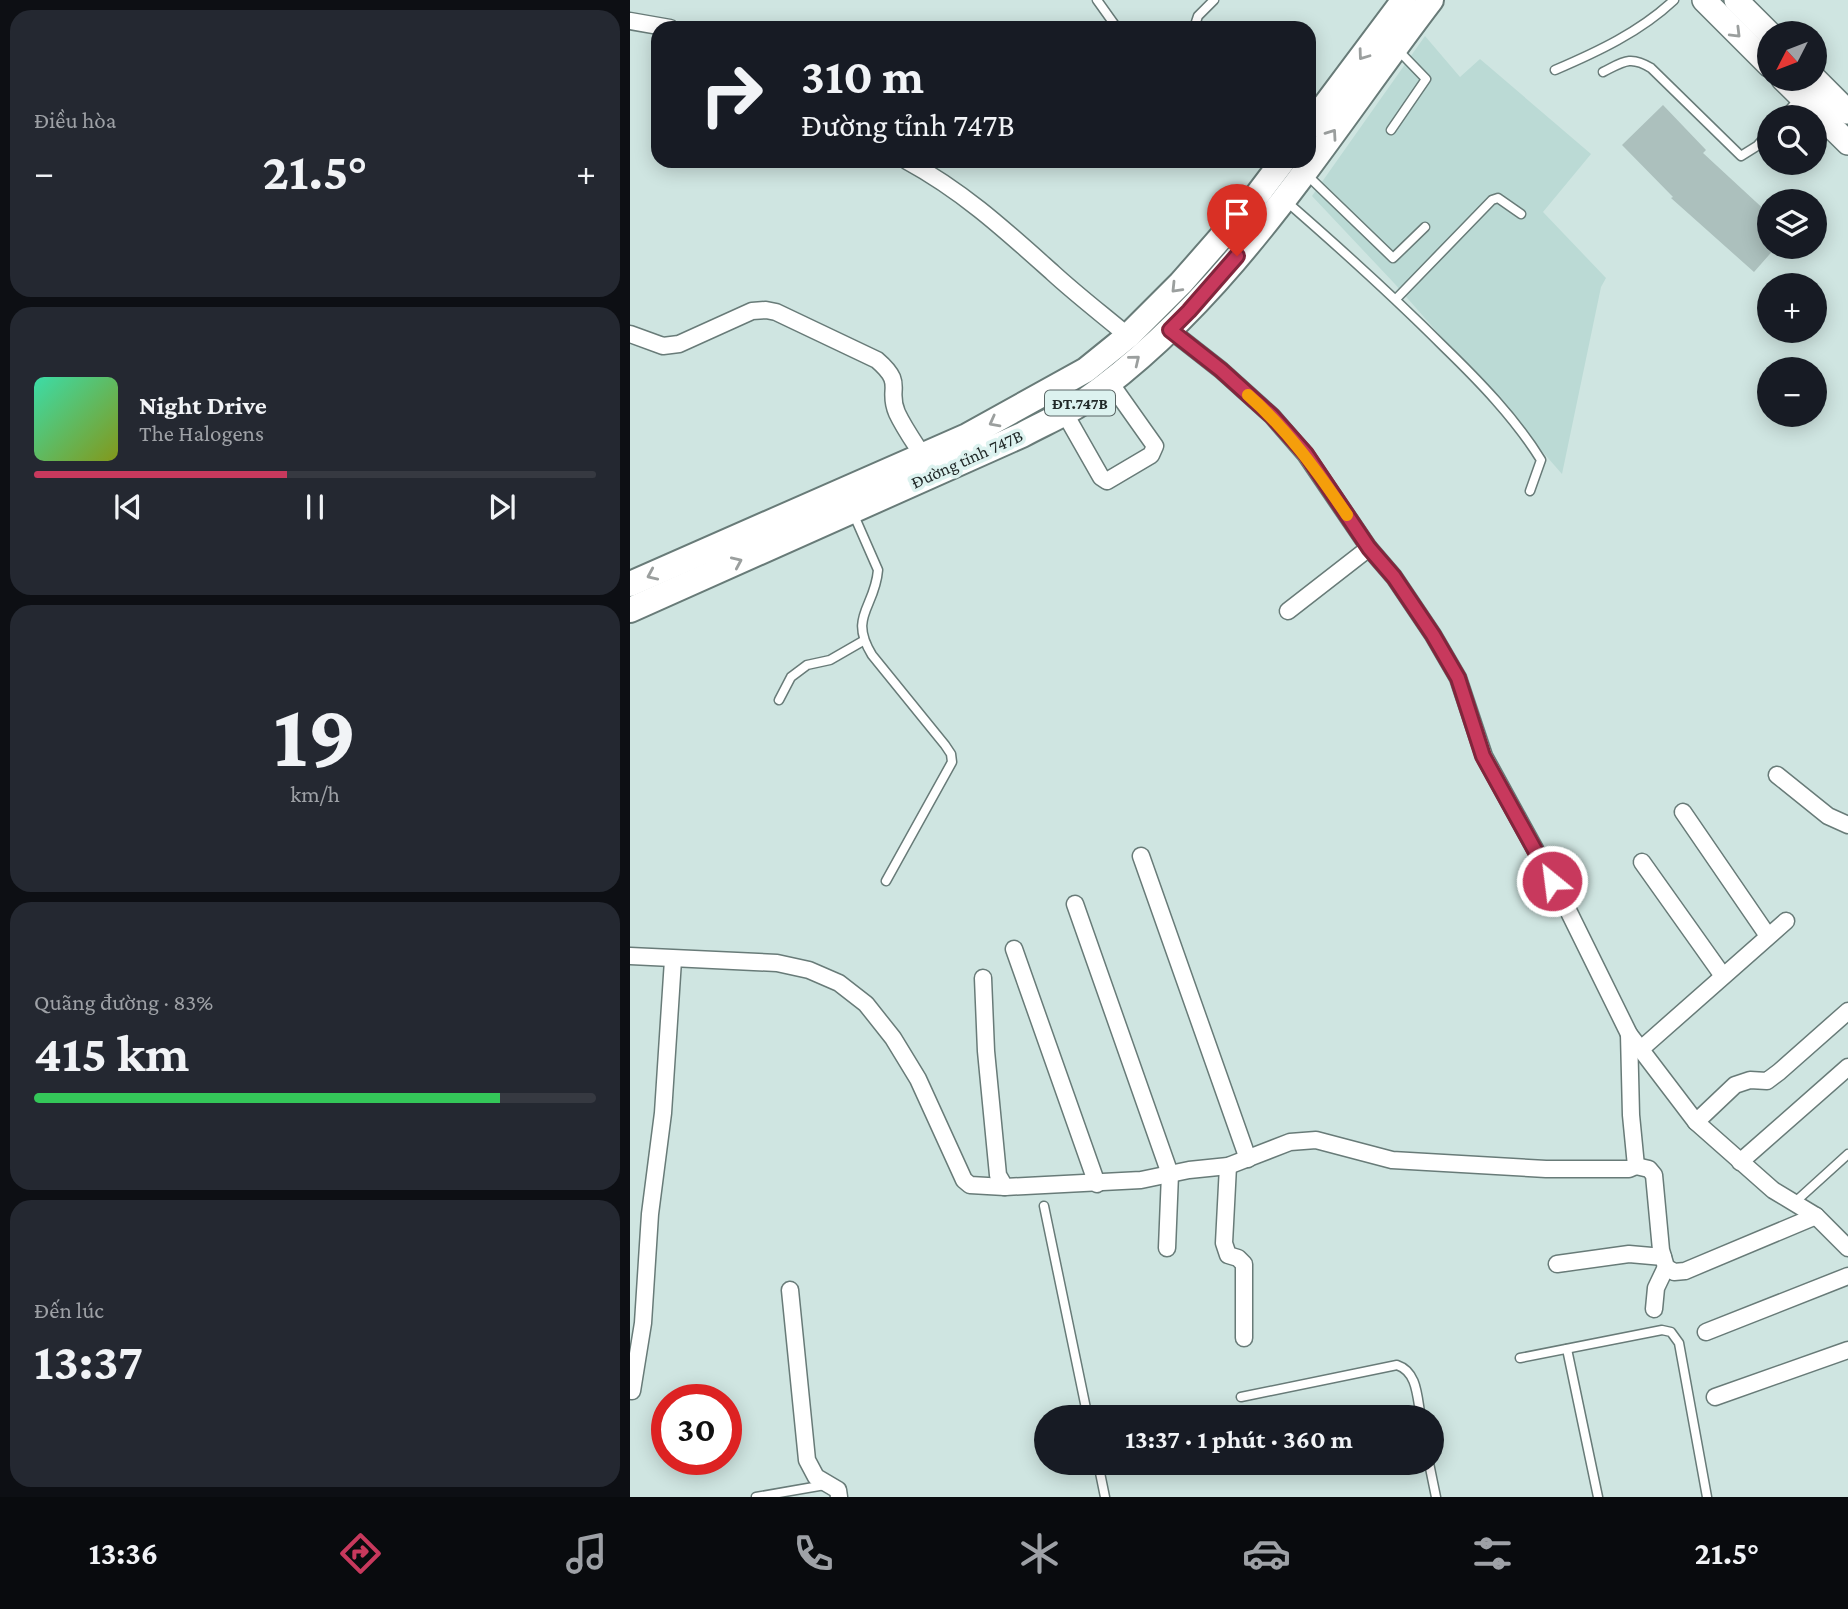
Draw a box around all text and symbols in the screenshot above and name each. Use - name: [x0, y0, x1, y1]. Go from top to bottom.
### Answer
- north arrow: [1757, 21, 1827, 91]
- map controls: [1757, 21, 1827, 427]
- one-way arrow: [1728, 24, 1741, 37]
- one-way arrow: [1359, 47, 1372, 60]
- icon: right: [686, 49, 777, 140]
- text: 310 m: [801, 49, 924, 104]
- button: search: [1757, 105, 1827, 175]
- text: Điều hòa: [34, 107, 116, 133]
- text: Đường tỉnh 747B: [801, 107, 1015, 143]
- one-way arrow: [1324, 129, 1336, 142]
- text: 21.5°: [263, 142, 368, 200]
- text: −: [34, 151, 54, 193]
- text: +: [576, 151, 596, 193]
- pin: [1207, 184, 1267, 256]
- button: layers: [1757, 189, 1827, 259]
- icon: arrive: [1218, 195, 1256, 233]
- button: +: [1757, 273, 1827, 343]
- one-way arrow: [1172, 280, 1184, 293]
- one-way arrow: [1127, 356, 1140, 369]
- button: −: [1757, 357, 1827, 427]
- road number: ĐT.747B: [1045, 390, 1115, 416]
- text: Night Drive: [139, 391, 267, 420]
- one-way arrow: [989, 414, 1001, 427]
- text: The Halogens: [139, 420, 264, 446]
- street label: Đường tỉnh 747B: [908, 425, 1026, 493]
- icon: previous: [109, 488, 147, 526]
- icon: pause: [296, 488, 334, 526]
- icon: next: [483, 488, 521, 526]
- one-way arrow: [730, 556, 742, 570]
- one-way arrow: [647, 567, 660, 581]
- text: 19: [273, 684, 357, 786]
- text: km/h: [290, 781, 340, 807]
- position arrow: [1515, 844, 1589, 918]
- text: Quãng đường · 83%: [34, 989, 213, 1015]
- text: 415 km: [34, 1024, 189, 1082]
- text: Đến lúc: [34, 1297, 104, 1323]
- text: 13:37: [34, 1332, 143, 1390]
- speed limit sign: 30: [651, 1384, 742, 1475]
- text: 13:37 · 1 phút · 360 m: [1125, 1425, 1353, 1454]
- icon: directions: [336, 1529, 385, 1578]
- icon: music: [562, 1529, 611, 1578]
- icon: phone: [789, 1529, 838, 1578]
- icon: climate: [1015, 1529, 1064, 1578]
- icon: car: [1242, 1529, 1291, 1578]
- icon: filters: [1468, 1529, 1517, 1578]
- text: 13:36: [89, 1535, 158, 1571]
- text: 21.5°: [1695, 1535, 1759, 1571]

